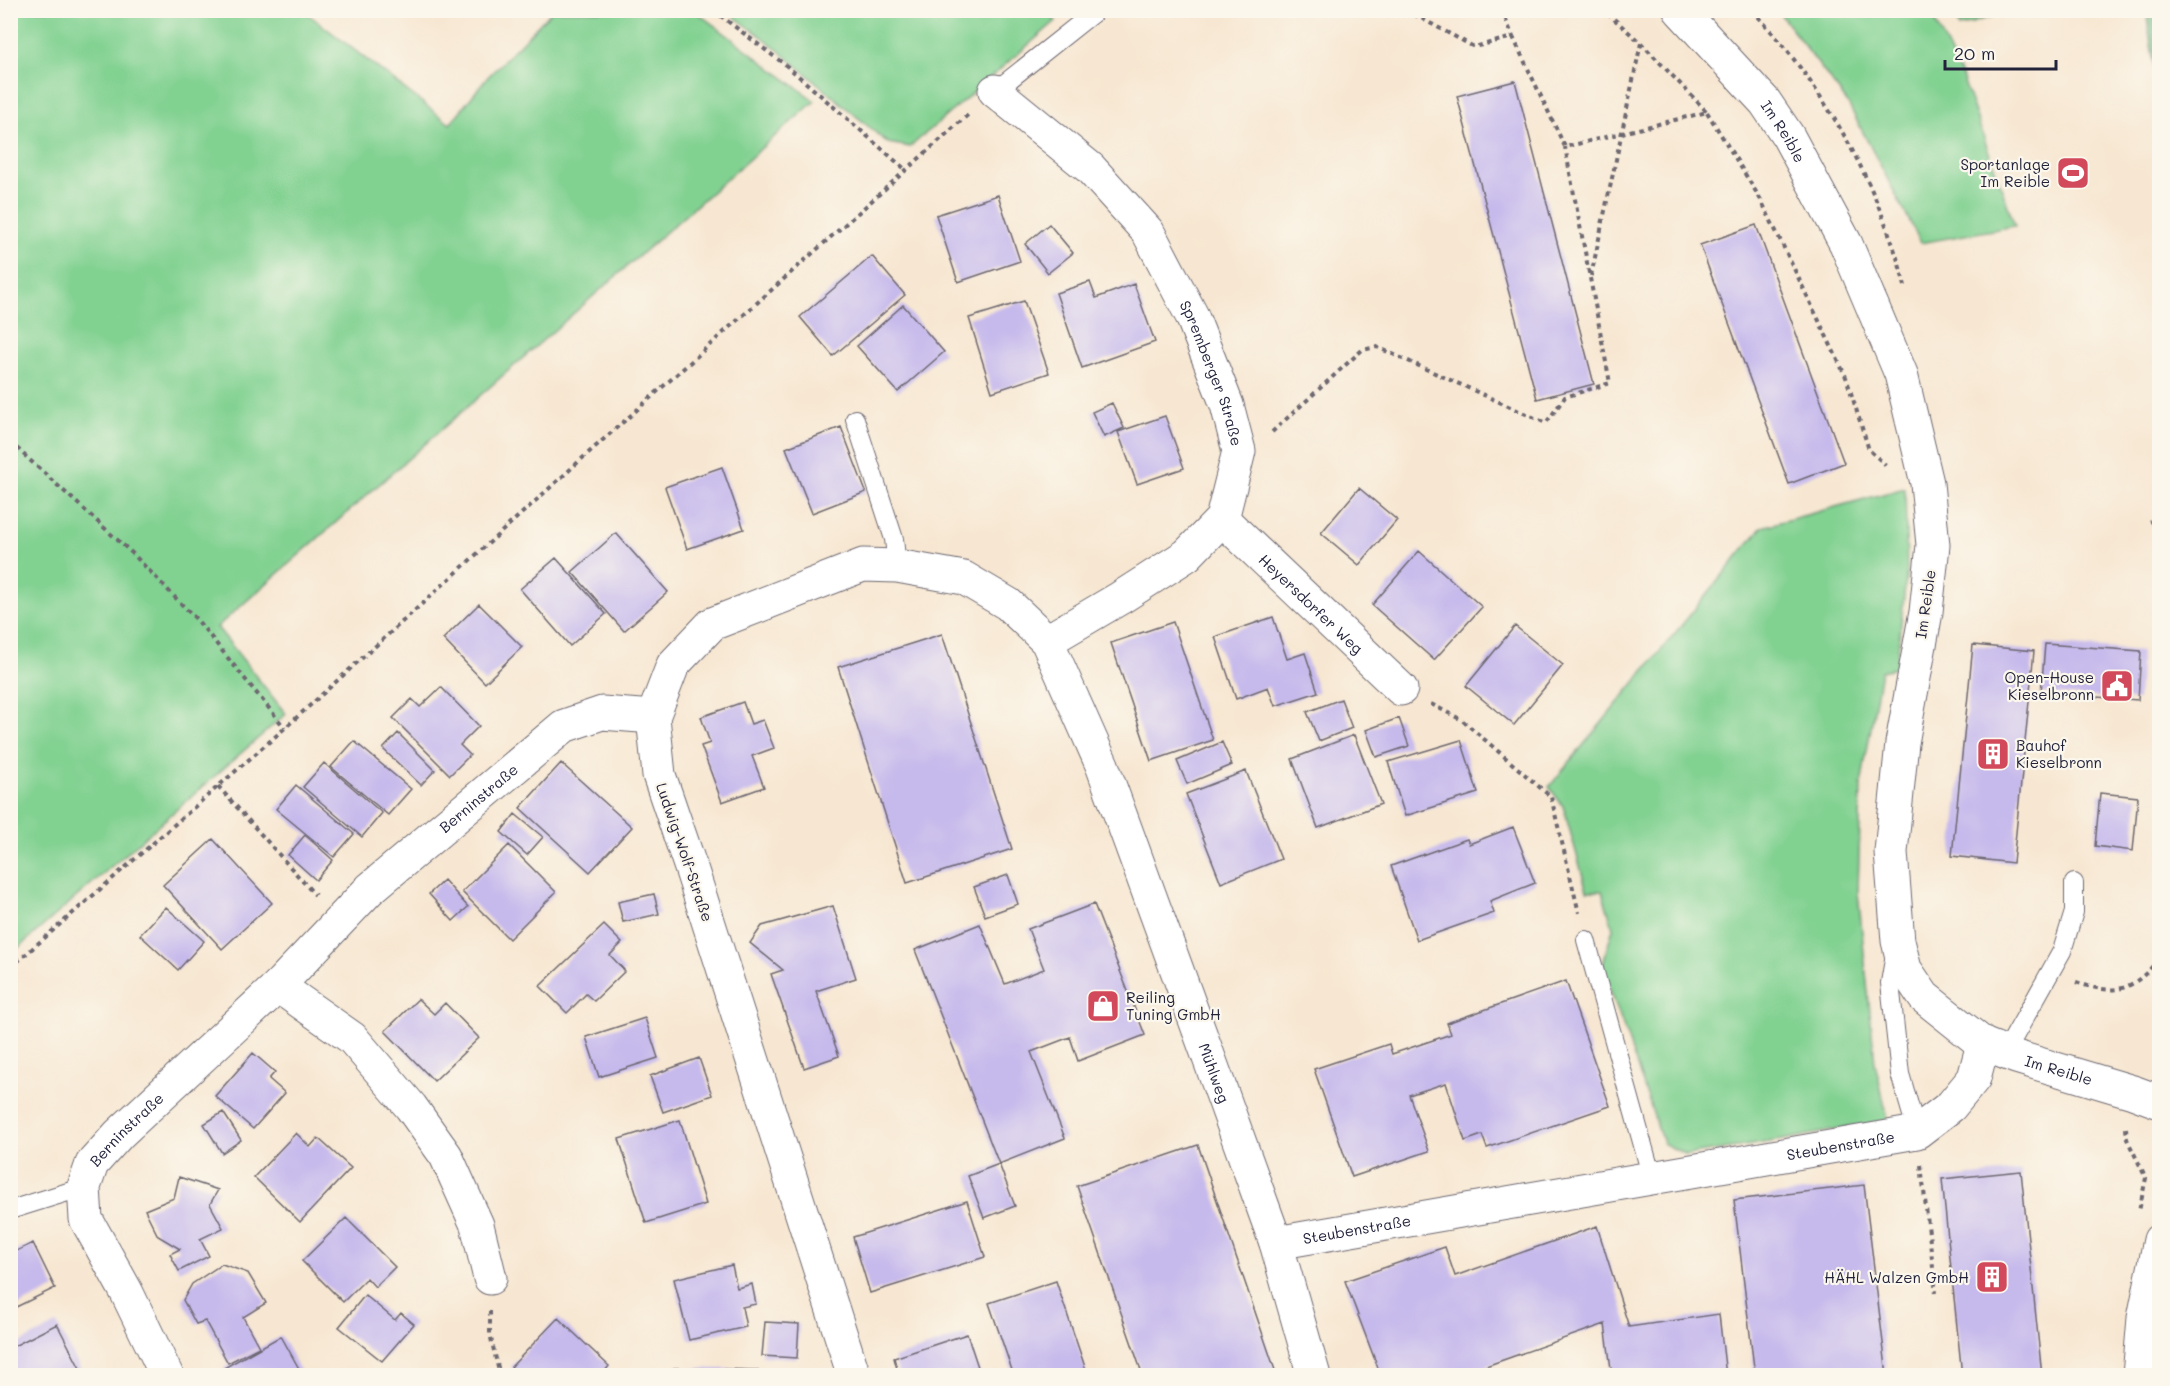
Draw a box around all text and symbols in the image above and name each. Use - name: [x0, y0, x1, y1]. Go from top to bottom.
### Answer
- scale bar: [1945, 33, 2056, 71]
- text: 20 m: [1954, 41, 1995, 65]
- street label: Im Reible: [1757, 96, 1810, 166]
- place label: Sportanlage Im Reible: [1961, 154, 2050, 191]
- sports icon: Sportanlage Im Reible: [2055, 155, 2091, 191]
- street label: Spremberger Straße: [1175, 297, 1247, 448]
- street label: Heyersdorfer Weg: [1255, 549, 1368, 658]
- street label: Im Reible: [1910, 568, 1940, 640]
- place label: Open-House Kieselbronn: [2005, 667, 2094, 704]
- public building icon: Open-House Kieselbronn: [2099, 668, 2135, 704]
- place label: Bauhof Kieselbronn: [2016, 735, 2102, 772]
- building icon: Bauhof Kieselbronn: [1975, 736, 2011, 772]
- street label: Berninstraße: [435, 759, 522, 837]
- street label: Ludwig-Wolf-Straße: [652, 780, 718, 924]
- place label: Reiling Tuning GmbH: [1126, 987, 1221, 1024]
- shop icon: Reiling Tuning GmbH: [1085, 988, 1121, 1024]
- street label: Mühlweg: [1194, 1040, 1235, 1106]
- street label: Im Reible: [2023, 1050, 2095, 1089]
- street label: Berninstraße: [85, 1088, 168, 1170]
- street label: Steubenstraße: [1785, 1126, 1896, 1164]
- street label: Steubenstraße: [1301, 1210, 1412, 1248]
- building icon: HÄHL Walzen GmbH: [1974, 1259, 2010, 1295]
- place label: HÄHL Walzen GmbH: [1824, 1267, 1969, 1287]

